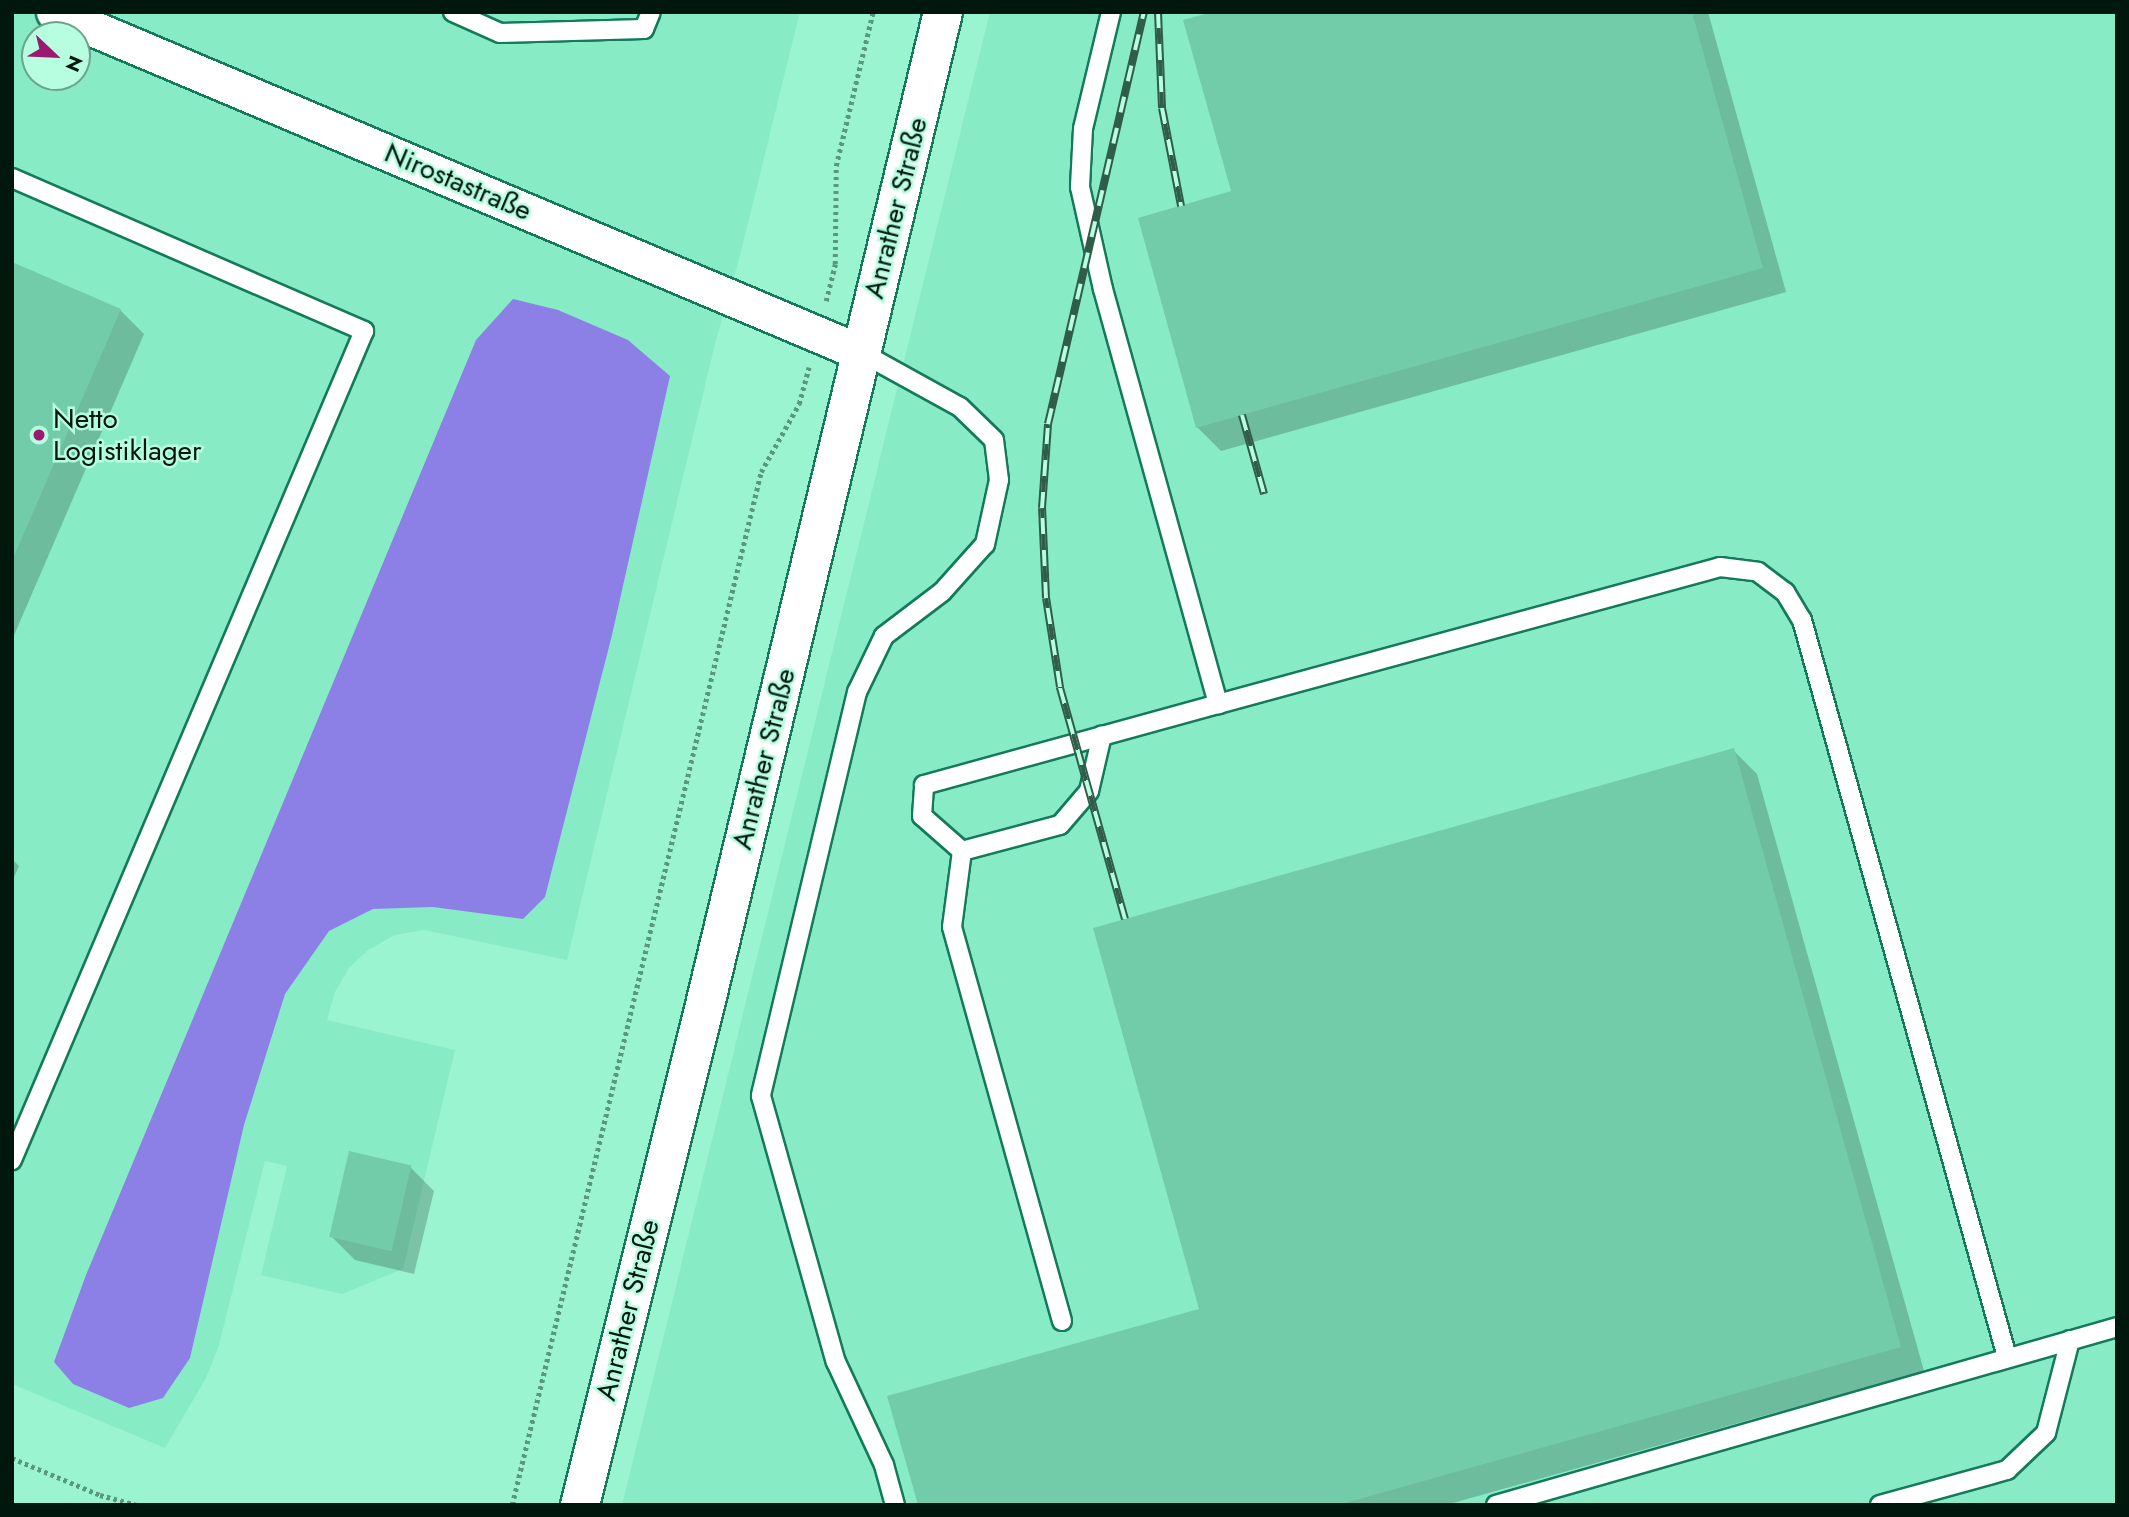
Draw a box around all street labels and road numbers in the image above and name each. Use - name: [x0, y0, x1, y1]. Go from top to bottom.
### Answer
- street label: Anrather Straße: [857, 114, 935, 302]
- street label: Nirostastraße: [380, 136, 536, 228]
- street label: Anrather Straße: [725, 665, 803, 853]
- street label: Anrather Straße: [589, 1216, 667, 1404]

